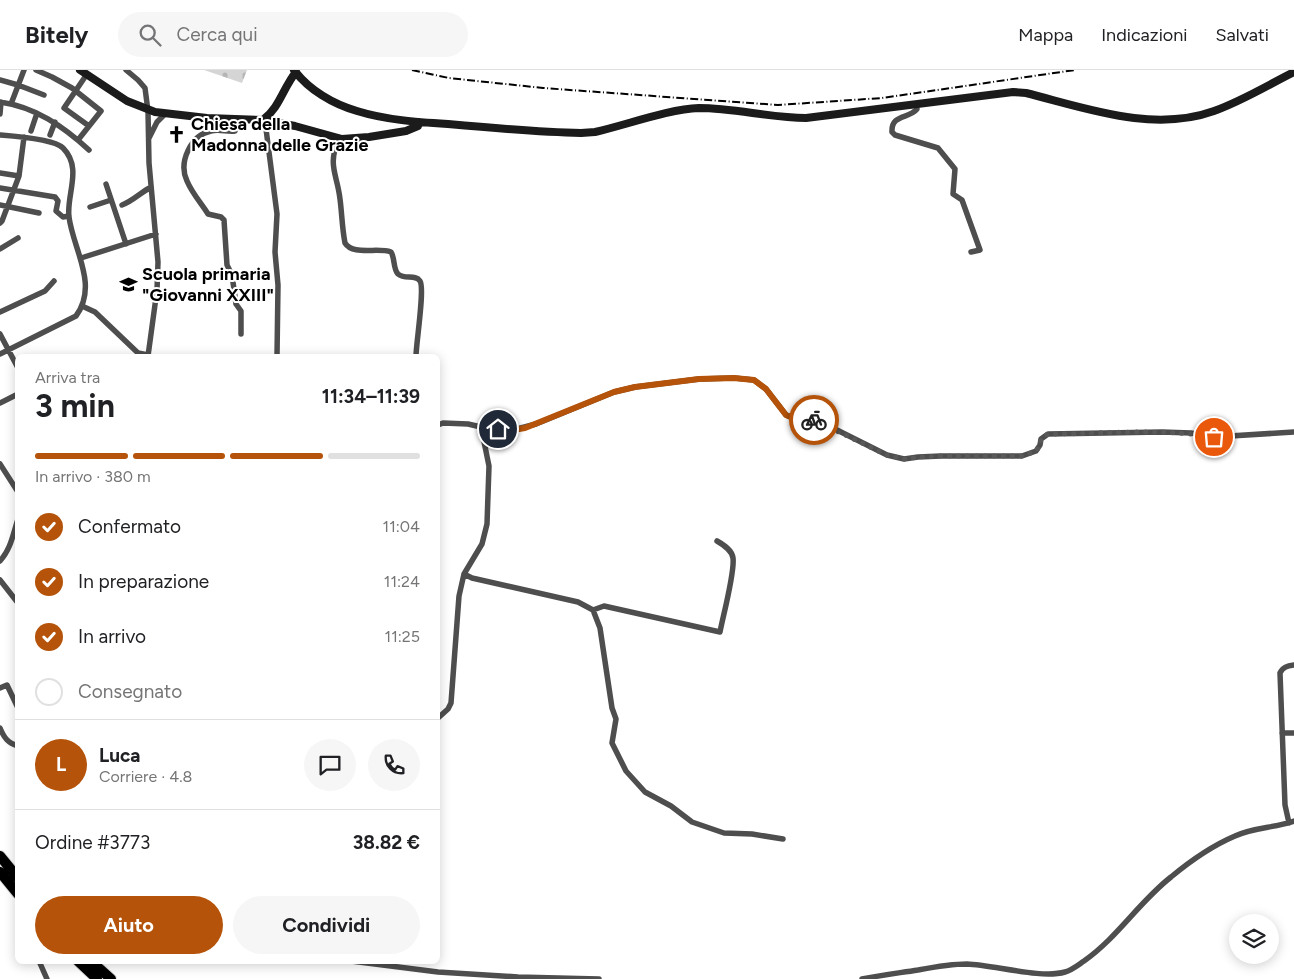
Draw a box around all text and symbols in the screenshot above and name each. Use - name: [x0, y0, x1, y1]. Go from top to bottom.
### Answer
- search box: [118, 12, 468, 57]
- text: Bitely: [25, 20, 88, 49]
- icon: search: [136, 21, 164, 49]
- text: Cerca qui: [176, 23, 258, 46]
- text: Mappa: [1018, 24, 1073, 46]
- text: Indicazioni: [1101, 24, 1187, 46]
- text: Salvati: [1215, 24, 1269, 46]
- place label: Chiesa della Madonna delle Grazie: [191, 113, 368, 156]
- church icon: Chiesa della Madonna delle Grazie: [167, 124, 187, 144]
- place label: Scuola primaria "Giovanni XXIII": [142, 263, 274, 306]
- school or university icon: Scuola primaria "Giovanni XXIII": [118, 274, 138, 294]
- text: Arriva tra: [35, 368, 100, 387]
- text: 11:34–11:39: [322, 385, 420, 408]
- text: 3 min: [35, 387, 115, 425]
- courier: [789, 395, 839, 445]
- icon: bike: [800, 406, 828, 434]
- pin: [477, 408, 519, 450]
- icon: home: [484, 415, 512, 443]
- pin: [1193, 416, 1235, 458]
- icon: bag: [1200, 423, 1228, 451]
- text: In arrivo · 380 m: [35, 467, 151, 486]
- icon: check: [35, 513, 63, 541]
- text: Confermato: [78, 515, 181, 538]
- text: 11:04: [383, 517, 420, 536]
- icon: check: [35, 568, 63, 596]
- text: In preparazione: [78, 570, 209, 593]
- text: 11:24: [384, 572, 420, 591]
- icon: check: [35, 623, 63, 651]
- text: In arrivo: [78, 625, 146, 648]
- text: 11:25: [385, 627, 420, 646]
- text: Consegnato: [78, 680, 182, 703]
- button: chat: [304, 739, 356, 791]
- button: phone: [368, 739, 420, 791]
- text: Luca: [99, 744, 141, 767]
- text: L: [56, 753, 66, 776]
- text: Corriere · 4.8: [99, 767, 192, 786]
- text: Ordine #3773: [35, 831, 150, 854]
- text: 38.82 €: [353, 831, 420, 854]
- button: Aiuto: [35, 896, 223, 954]
- button: Condividi: [233, 896, 420, 954]
- map controls: [1229, 914, 1279, 964]
- button: layers: [1229, 914, 1279, 964]

